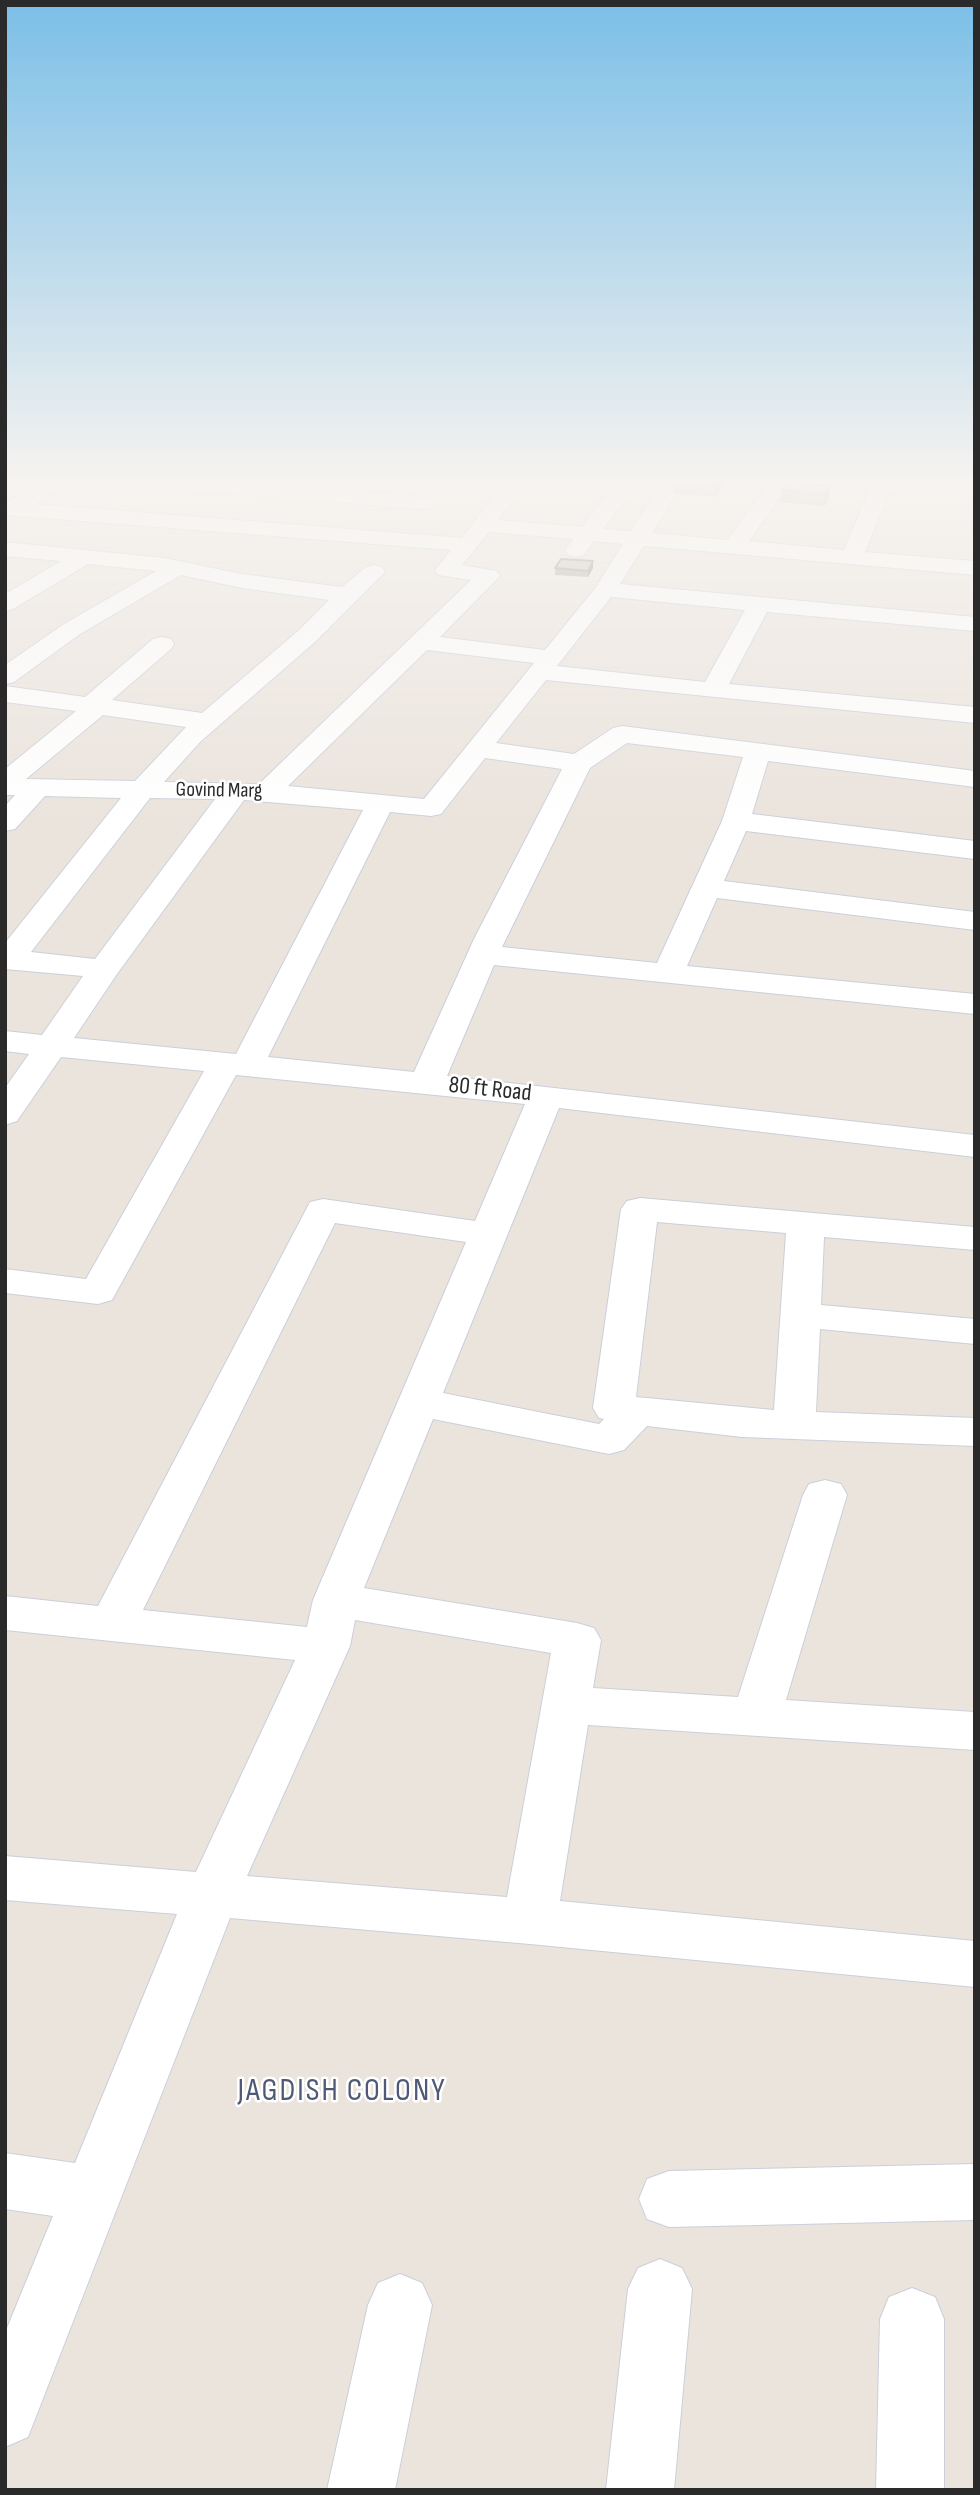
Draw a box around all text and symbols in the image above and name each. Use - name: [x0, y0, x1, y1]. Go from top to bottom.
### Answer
- street label: Govind Marg: [175, 778, 263, 804]
- street label: 80 ft Road: [447, 1071, 533, 1109]
- district label: JAGDISH COLONY: [239, 2073, 445, 2111]

